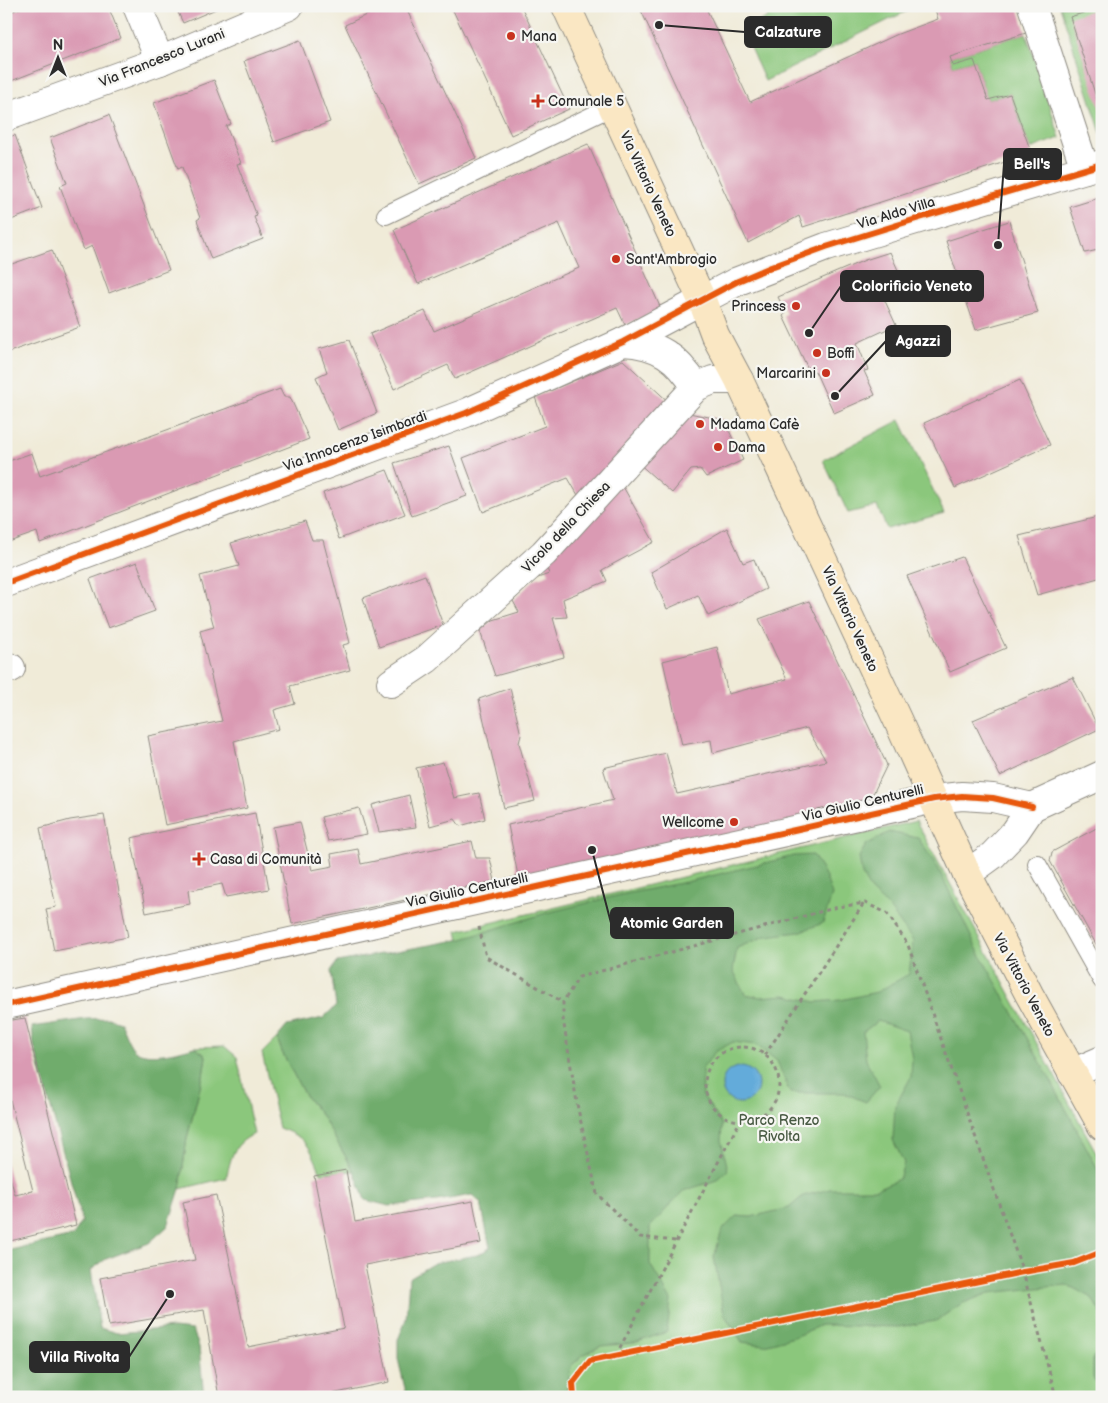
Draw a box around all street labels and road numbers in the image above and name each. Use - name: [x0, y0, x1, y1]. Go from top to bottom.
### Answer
- street label: Via Francesco Lurani: [97, 25, 227, 91]
- street label: Via Vittorio Veneto: [616, 128, 680, 240]
- street label: Via Aldo Villa: [855, 193, 937, 233]
- street label: Via Innocenzo Isimbardi: [281, 407, 429, 475]
- street label: Vicolo della Chiesa: [518, 478, 614, 576]
- street label: Via Vittorio Veneto: [818, 563, 882, 675]
- street label: Via Giulio Centurelli: [801, 781, 925, 825]
- street label: Via Giulio Centurelli: [405, 869, 529, 911]
- street label: Via Vittorio Veneto: [990, 930, 1058, 1040]

